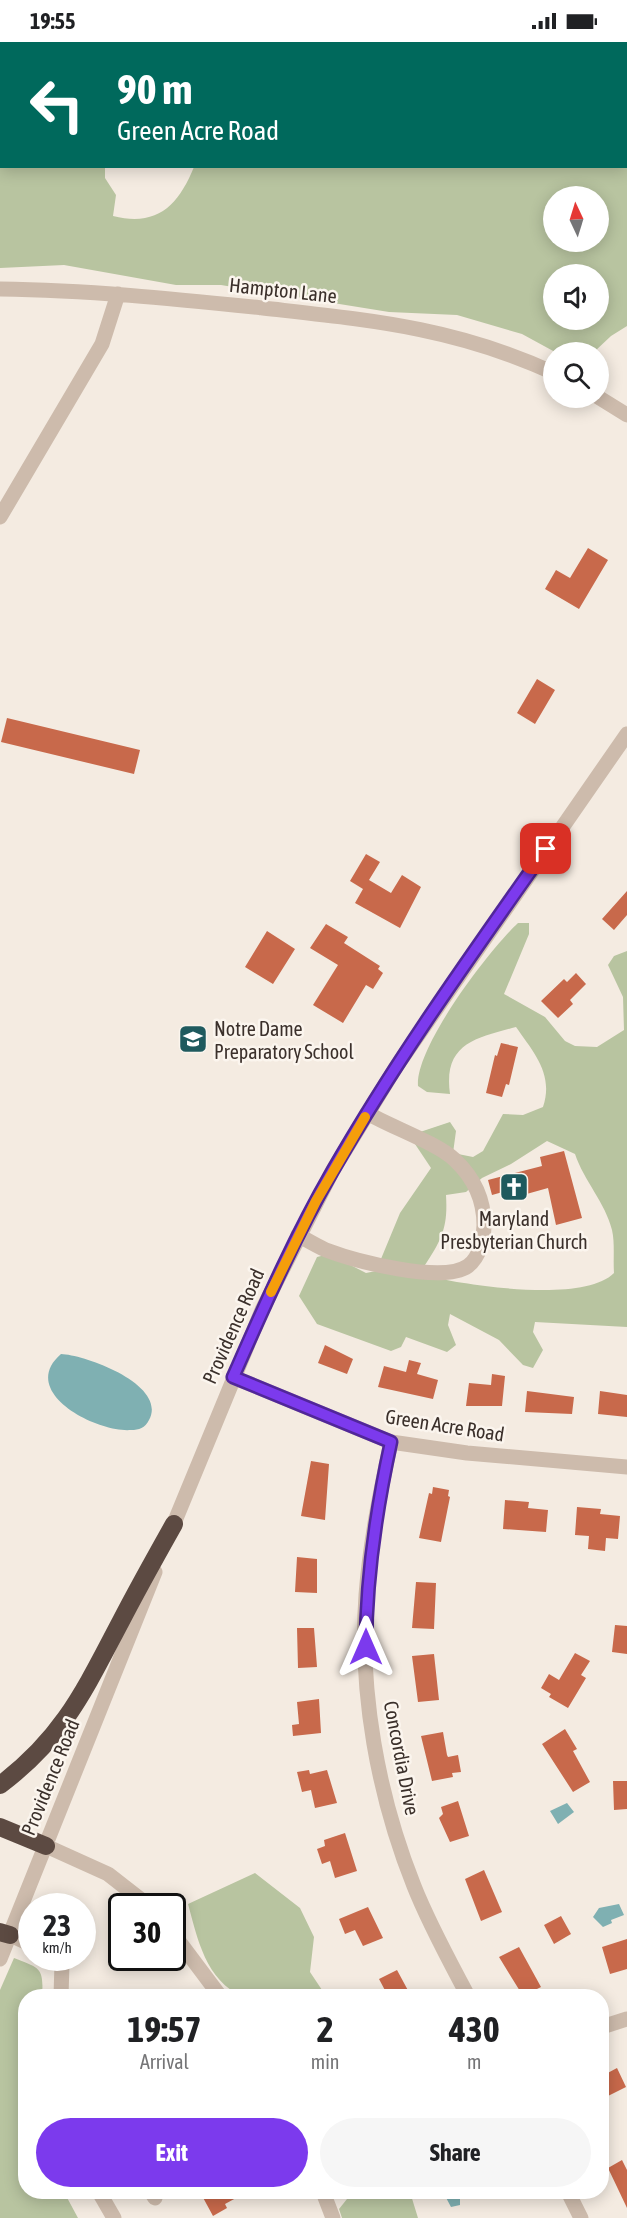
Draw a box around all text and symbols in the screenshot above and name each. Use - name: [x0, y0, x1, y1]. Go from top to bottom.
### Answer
- text: 19:55: [30, 8, 75, 34]
- text: 90 m: [117, 65, 192, 113]
- icon: left: [18, 66, 96, 144]
- text: Green Acre Road: [117, 115, 279, 146]
- north arrow: [543, 186, 609, 252]
- map controls: [543, 186, 609, 408]
- button: sound: [543, 264, 609, 330]
- street label: Hampton Lane: [228, 273, 338, 307]
- button: search: [543, 342, 609, 408]
- pin: [520, 823, 571, 874]
- icon: arrive: [529, 832, 562, 865]
- place label: Notre Dame Preparatory School: [214, 1017, 354, 1063]
- school or university icon: Notre Dame Preparatory School: [177, 1023, 209, 1055]
- church icon: Maryland Presbyterian Church: [498, 1171, 530, 1203]
- place label: Maryland Presbyterian Church: [440, 1207, 588, 1253]
- street label: Providence Road: [197, 1265, 269, 1387]
- street label: Green Acre Road: [384, 1404, 506, 1446]
- position arrow: [334, 1615, 398, 1679]
- street label: Concordia Drive: [380, 1699, 424, 1817]
- street label: Providence Road: [16, 1715, 84, 1839]
- speed limit sign: 30: [108, 1893, 186, 1971]
- text: 23: [43, 1908, 71, 1942]
- text: km/h: [42, 1939, 72, 1956]
- text: 19:57: [127, 2008, 201, 2050]
- text: 2: [317, 2008, 334, 2050]
- text: 430: [449, 2008, 500, 2050]
- text: Arrival: [140, 2050, 189, 2073]
- text: min: [311, 2050, 340, 2073]
- text: m: [467, 2050, 481, 2073]
- button: Exit: [36, 2118, 308, 2187]
- button: Share: [320, 2118, 591, 2187]

